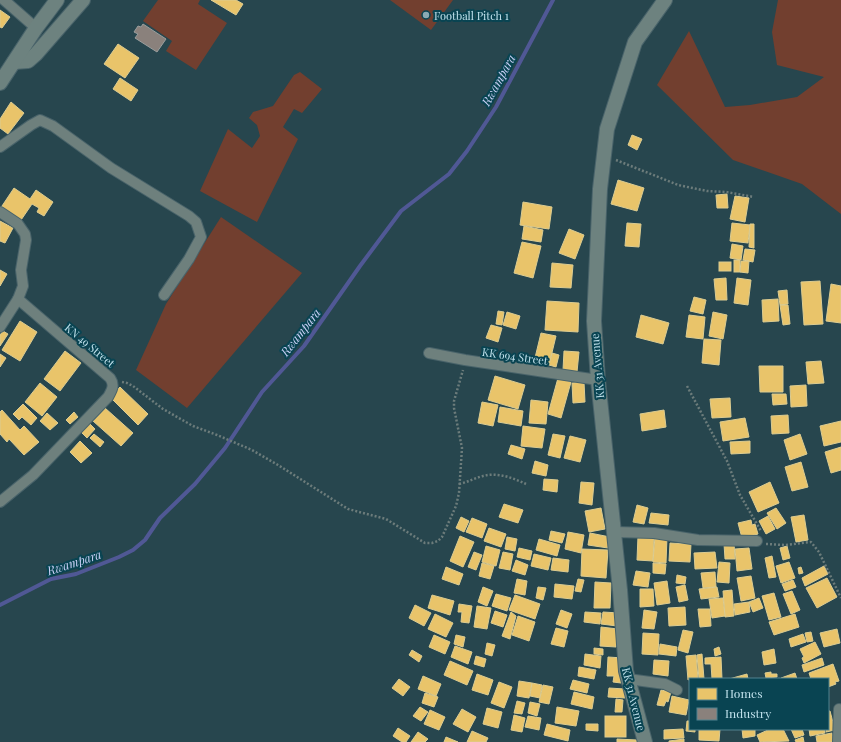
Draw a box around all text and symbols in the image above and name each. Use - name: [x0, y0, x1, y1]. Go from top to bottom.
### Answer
- place label: Football Pitch 1: [434, 8, 509, 23]
- marker: Football Pitch 1: [421, 10, 431, 20]
- water label: Rwampara: [477, 52, 519, 109]
- water label: Rwampara: [276, 305, 324, 360]
- street label: KN 49 Street: [62, 320, 118, 370]
- street label: KK 31 Avenue: [587, 333, 607, 399]
- street label: KK 694 Street: [481, 344, 549, 368]
- water label: Rwampara: [44, 546, 103, 579]
- street label: KK 31 Avenue: [619, 666, 649, 733]
- legend: [689, 678, 829, 730]
- text: Homes: [725, 685, 763, 701]
- text: Industry: [725, 705, 771, 721]

